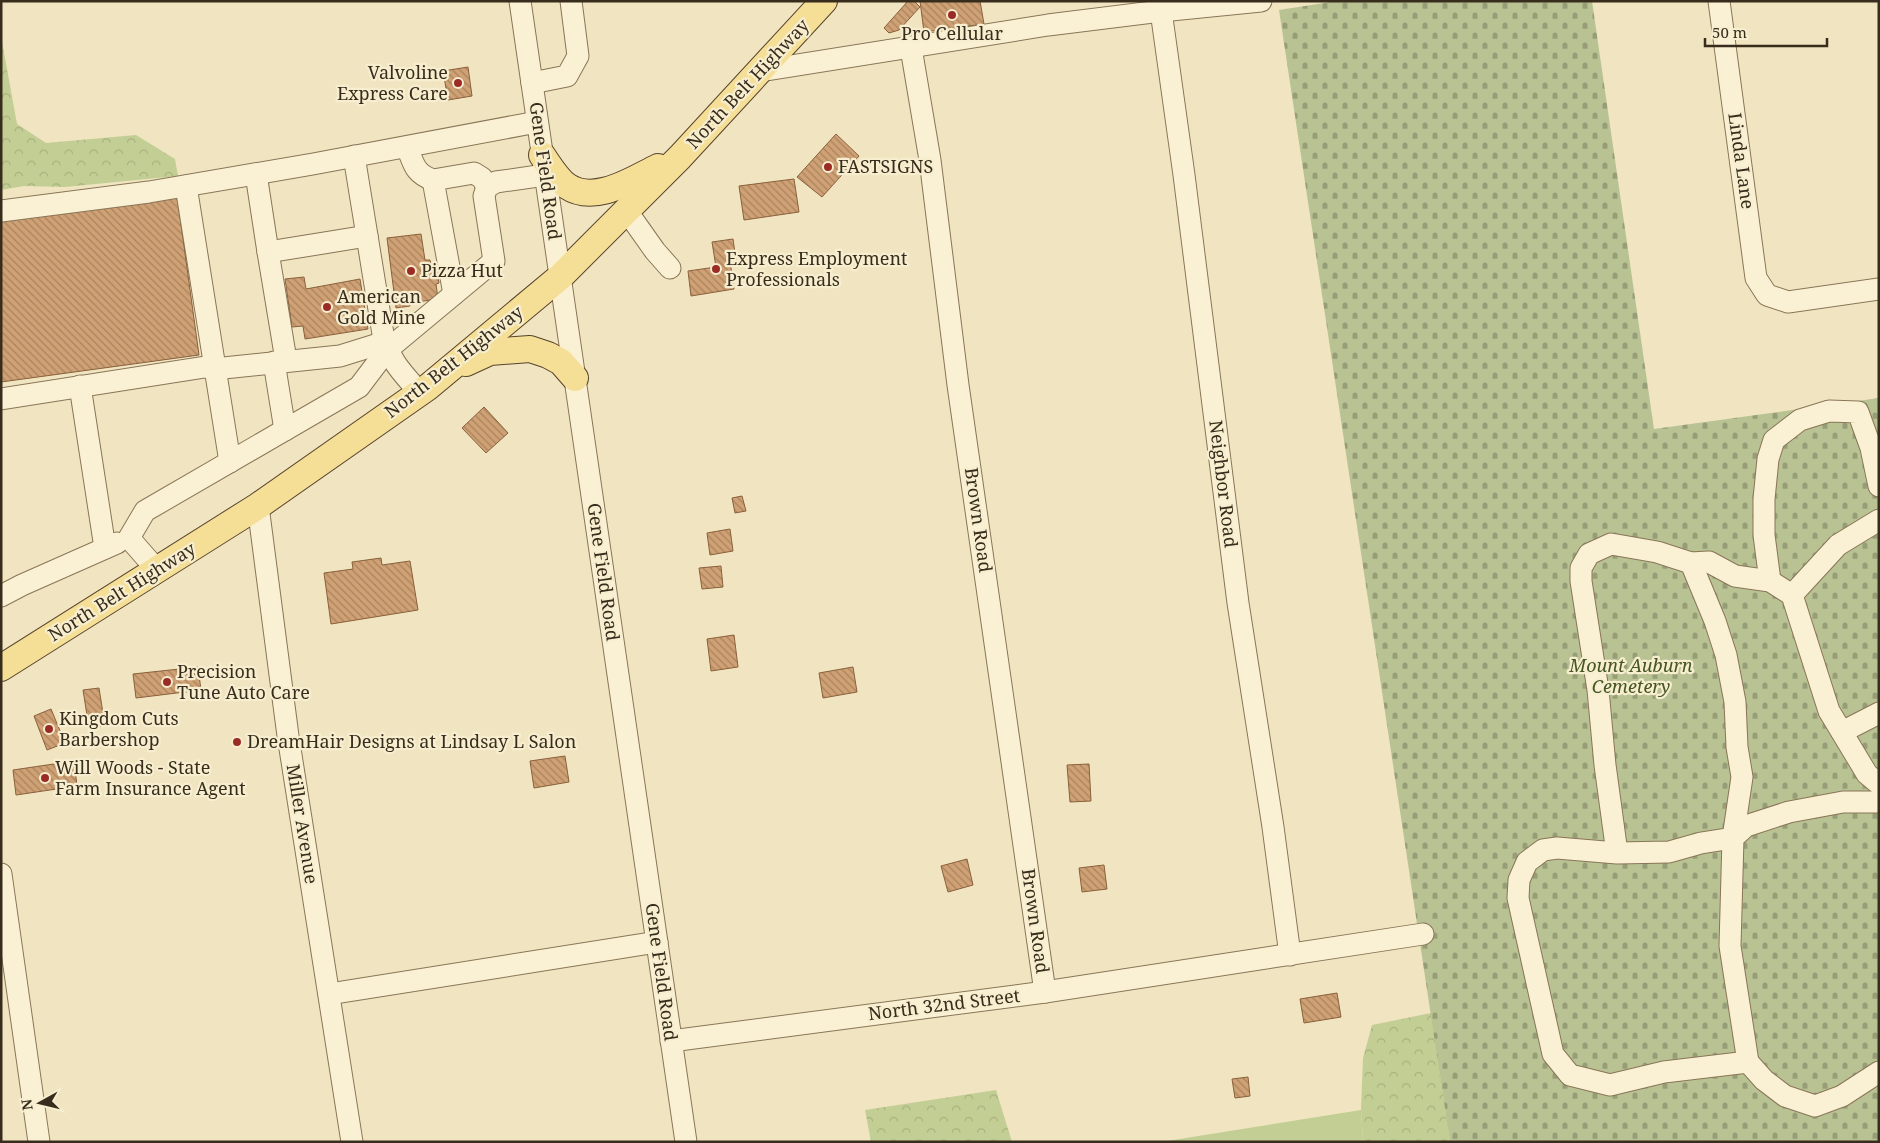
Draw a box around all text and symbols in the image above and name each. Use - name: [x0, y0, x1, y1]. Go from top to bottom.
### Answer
- marker: Pro Cellular: [946, 9, 958, 21]
- street label: North Belt Highway: [681, 12, 814, 154]
- scale bar: [1705, 15, 1828, 47]
- place label: Pro Cellular: [901, 21, 1003, 45]
- text: 50 m: [1712, 22, 1747, 42]
- place label: Valvoline Express Care: [337, 60, 448, 105]
- marker: Valvoline Express Care: [452, 77, 464, 89]
- street label: Gene Field Road: [524, 100, 568, 241]
- street label: Linda Lane: [1723, 111, 1761, 211]
- place label: FASTSIGNS: [838, 154, 933, 178]
- marker: FASTSIGNS: [822, 161, 834, 173]
- place label: Express Employment Professionals: [726, 246, 907, 291]
- place label: Pizza Hut: [421, 258, 503, 282]
- marker: Express Employment Professionals: [710, 263, 722, 275]
- marker: Pizza Hut: [405, 265, 417, 277]
- place label: American Gold Mine: [337, 284, 425, 329]
- street label: North Belt Highway: [379, 299, 528, 423]
- marker: American Gold Mine: [321, 301, 333, 313]
- street label: Neighbor Road: [1204, 419, 1244, 549]
- street label: Brown Road: [960, 466, 998, 574]
- street label: Gene Field Road: [582, 501, 626, 642]
- street label: North Belt Highway: [43, 536, 200, 646]
- park label: Mount Auburn Cemetery: [1568, 653, 1693, 698]
- place label: Precision Tune Auto Care: [177, 659, 310, 704]
- marker: Precision Tune Auto Care: [161, 676, 173, 688]
- place label: Kingdom Cuts Barbershop: [59, 706, 179, 751]
- marker: Kingdom Cuts Barbershop: [43, 723, 55, 735]
- place label: DreamHair Designs at Lindsay L Salon: [247, 729, 577, 753]
- marker: DreamHair Designs at Lindsay L Salon: [231, 736, 243, 748]
- place label: Will Woods - State Farm Insurance Agent: [55, 755, 246, 800]
- street label: Miller Avenue: [282, 762, 324, 885]
- marker: Will Woods - State Farm Insurance Agent: [39, 772, 51, 784]
- street label: Brown Road: [1017, 867, 1055, 975]
- street label: Gene Field Road: [640, 901, 684, 1042]
- street label: North 32nd Street: [867, 983, 1021, 1025]
- north arrow: [15, 1078, 65, 1128]
- text: N: [16, 1098, 37, 1112]

